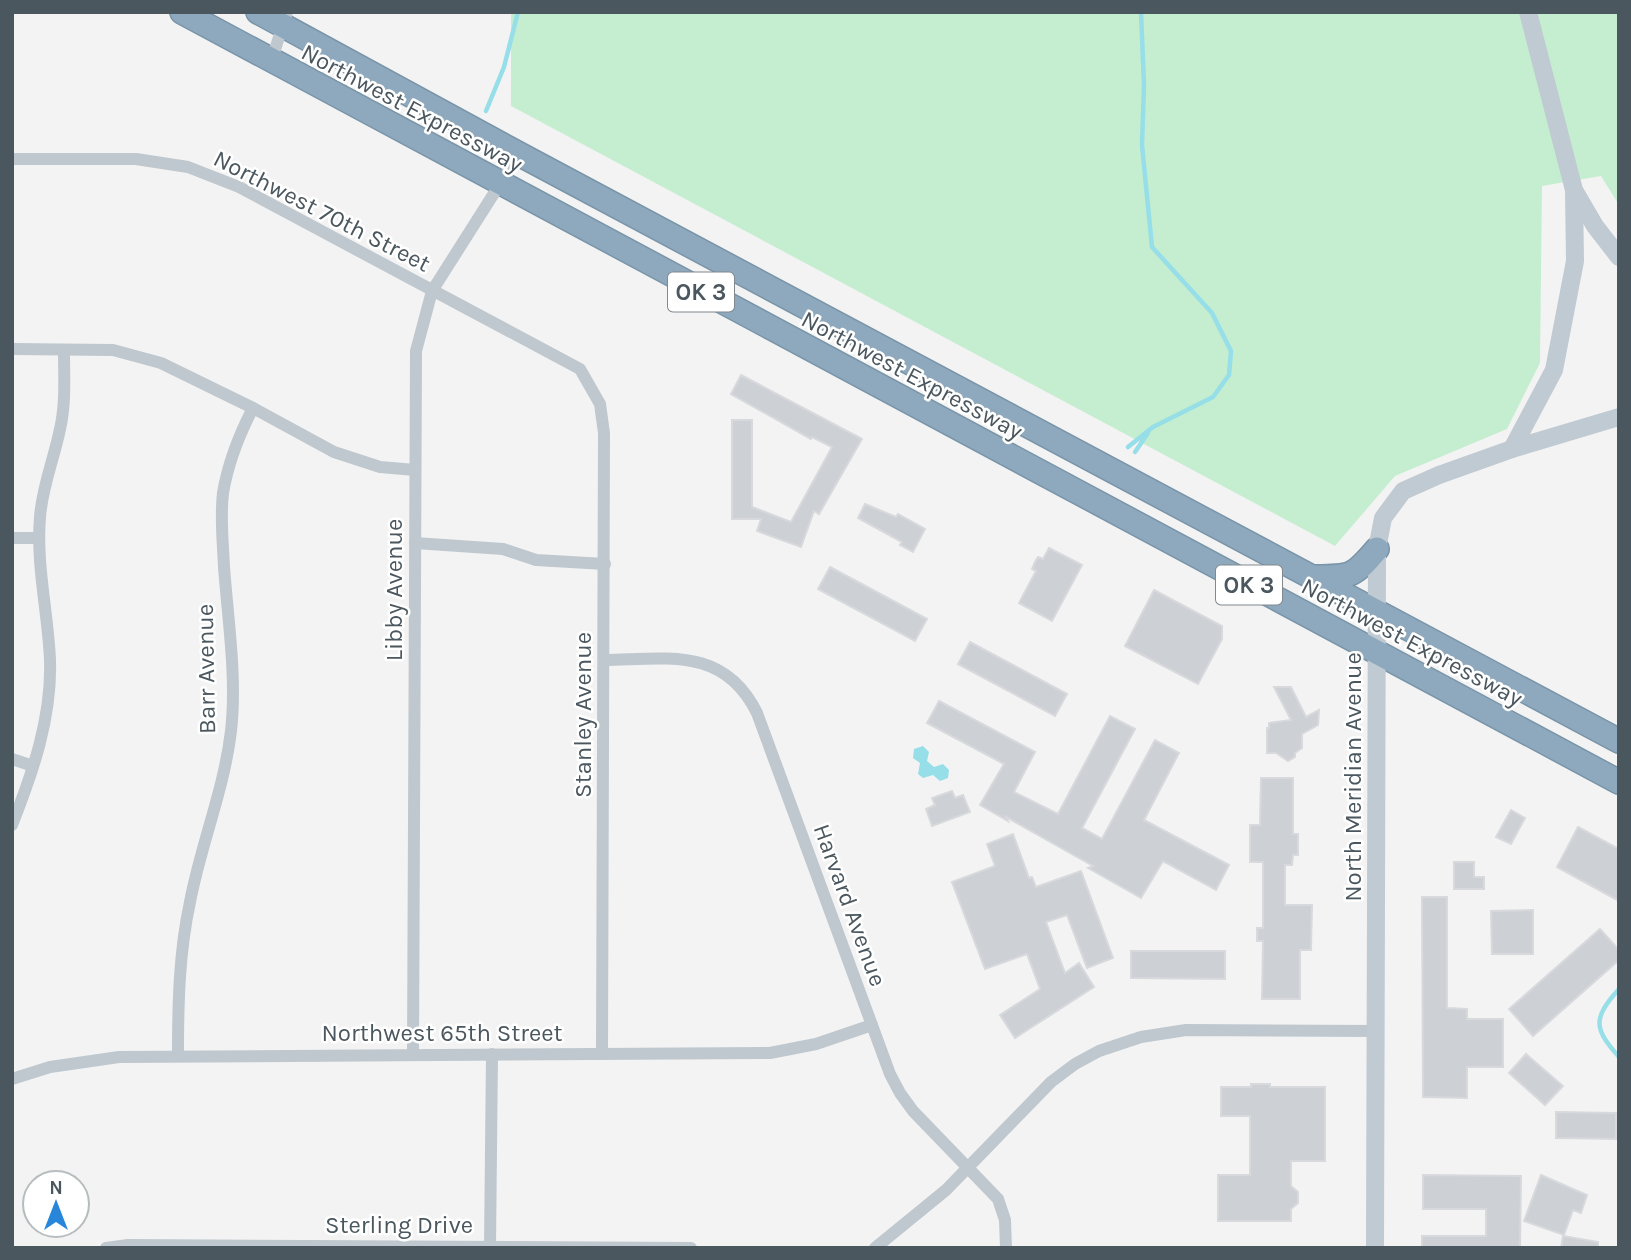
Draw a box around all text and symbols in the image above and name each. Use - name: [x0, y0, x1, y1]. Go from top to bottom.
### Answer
- street label: Northwest Expressway: [297, 38, 527, 178]
- street label: Northwest 70th Street: [209, 144, 435, 278]
- road number: OK 3: [668, 272, 734, 312]
- street label: Northwest Expressway: [797, 305, 1027, 445]
- street label: Libby Avenue: [380, 519, 408, 661]
- road number: OK 3: [1216, 566, 1282, 604]
- street label: Northwest Expressway: [1297, 572, 1527, 712]
- street label: Barr Avenue: [191, 604, 221, 734]
- street label: Stanley Avenue: [569, 632, 597, 798]
- street label: North Meridian Avenue: [1339, 652, 1367, 902]
- street label: Harvard Avenue: [808, 820, 892, 990]
- street label: Northwest 65th Street: [321, 1019, 563, 1047]
- north arrow: [21, 1169, 91, 1239]
- text: N: [49, 1177, 63, 1199]
- street label: Sterling Drive: [325, 1211, 473, 1239]

